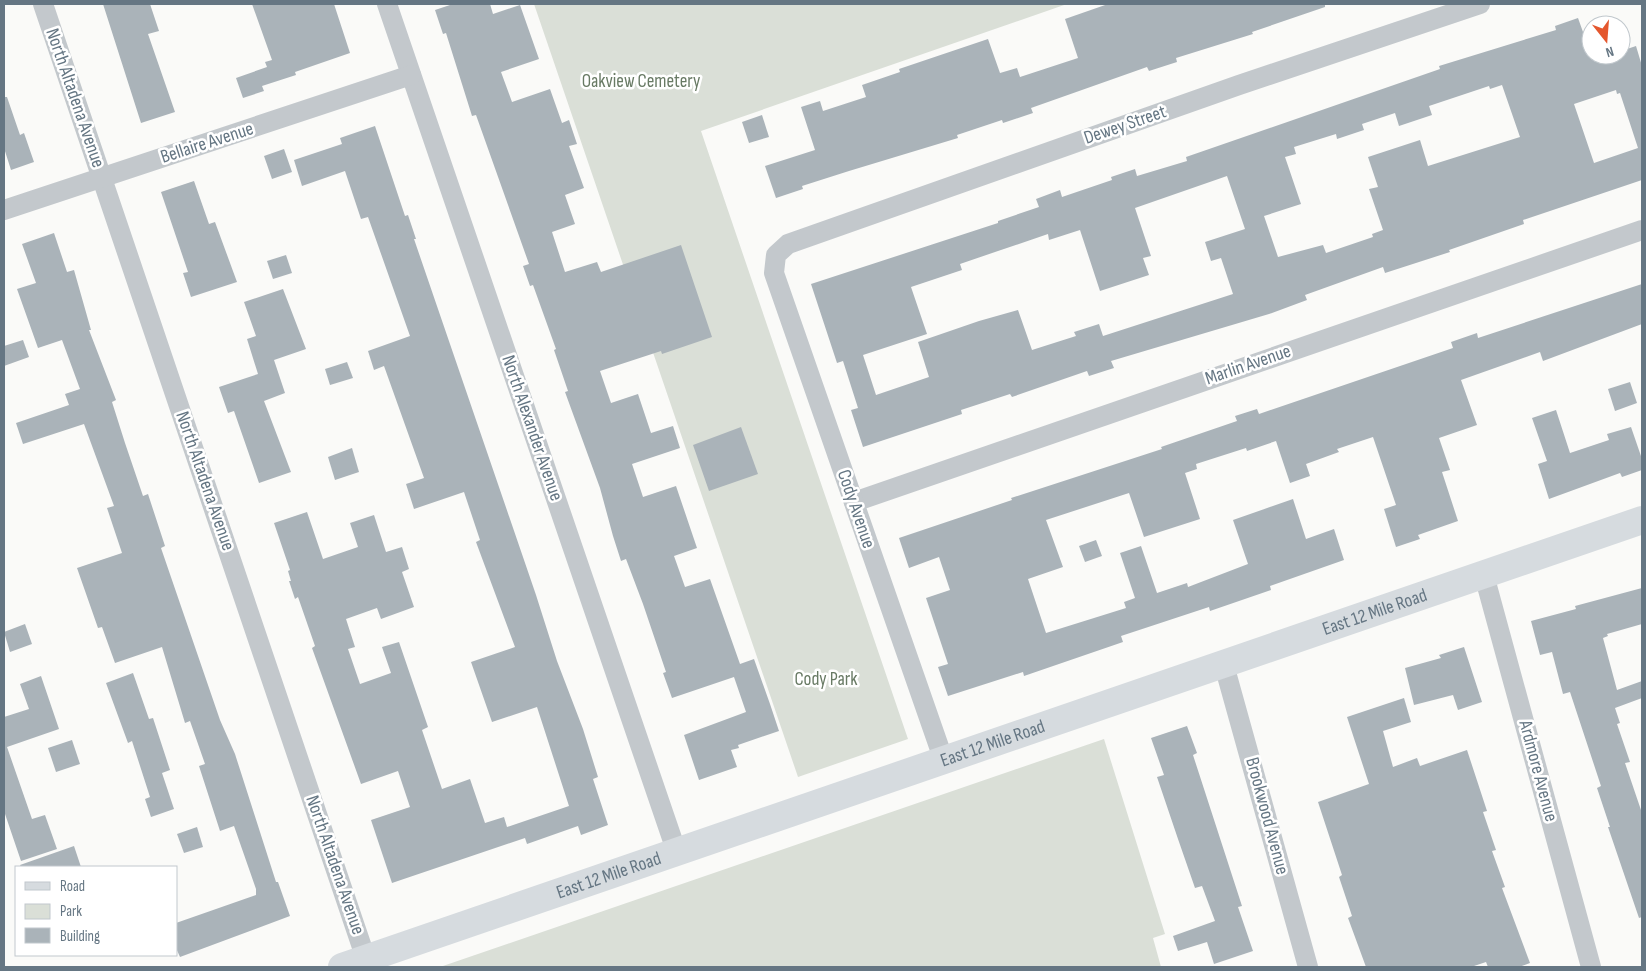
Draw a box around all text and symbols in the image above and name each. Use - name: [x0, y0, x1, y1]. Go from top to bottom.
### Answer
- north arrow: [1581, 15, 1631, 65]
- street label: North Altadena Avenue: [40, 25, 110, 171]
- text: N: [1604, 43, 1616, 61]
- park label: Oakview Cemetery: [582, 70, 701, 93]
- street label: Dewey Street: [1081, 100, 1169, 150]
- street label: Bellaire Avenue: [158, 117, 256, 169]
- street label: Marlin Avenue: [1202, 340, 1294, 390]
- street label: North Alexander Avenue: [496, 352, 568, 504]
- street label: North Altadena Avenue: [170, 408, 240, 554]
- street label: Cody Avenue: [832, 467, 880, 551]
- street label: East 12 Mile Road: [1319, 583, 1430, 641]
- park label: Cody Park: [794, 668, 858, 691]
- street label: East 12 Mile Road: [937, 715, 1048, 772]
- street label: Ardmore Avenue: [1513, 717, 1563, 824]
- street label: Brookwood Avenue: [1240, 755, 1294, 877]
- street label: North Altadena Avenue: [300, 792, 370, 938]
- street label: East 12 Mile Road: [553, 847, 664, 904]
- legend: [15, 866, 178, 956]
- text: Road: [60, 877, 85, 896]
- text: Park: [60, 902, 82, 921]
- text: Building: [60, 927, 100, 946]

